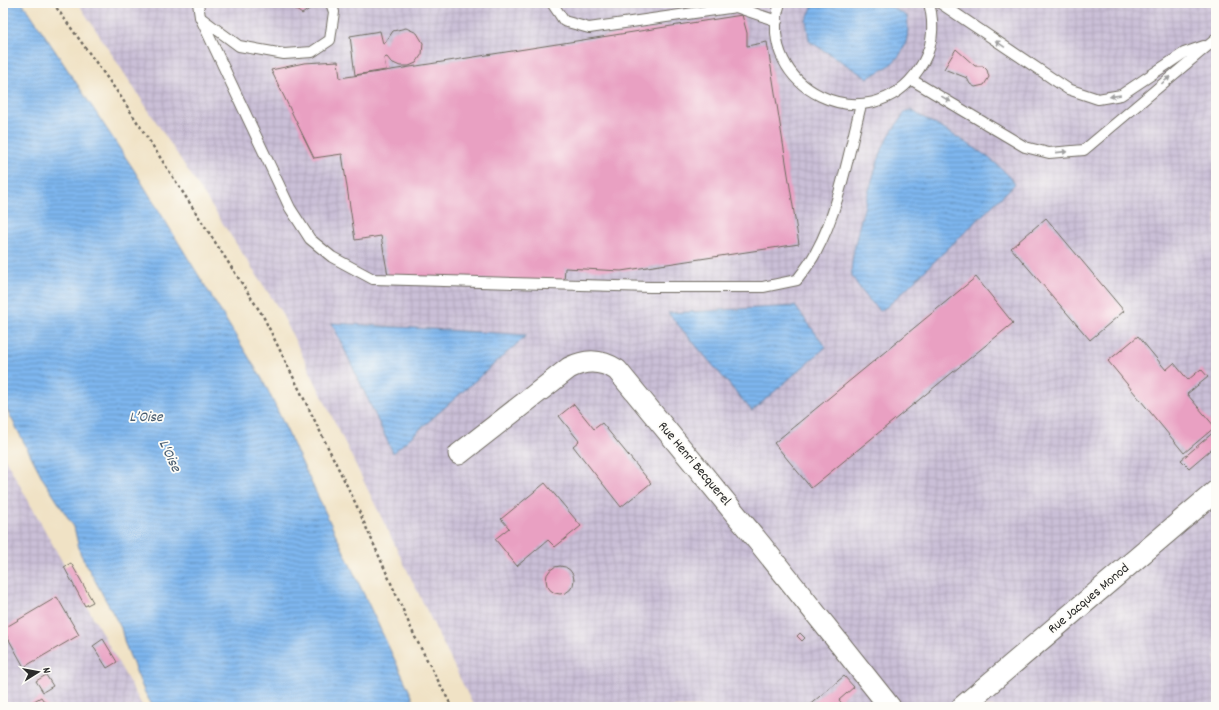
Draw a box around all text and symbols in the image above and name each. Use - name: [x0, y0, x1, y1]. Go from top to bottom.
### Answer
- one-way arrow: [995, 40, 1006, 48]
- one-way arrow: [1161, 76, 1172, 85]
- one-way arrow: [1108, 93, 1121, 99]
- one-way arrow: [940, 96, 952, 103]
- one-way arrow: [1056, 149, 1068, 155]
- water label: L’Oise: [129, 407, 164, 429]
- street label: Rue Henri Becquerel: [653, 418, 736, 511]
- water label: L'Oise: [152, 436, 187, 477]
- street label: Rue Jacques Monod: [1044, 559, 1134, 639]
- north arrow: [18, 652, 58, 692]
- text: N: [37, 666, 54, 675]

